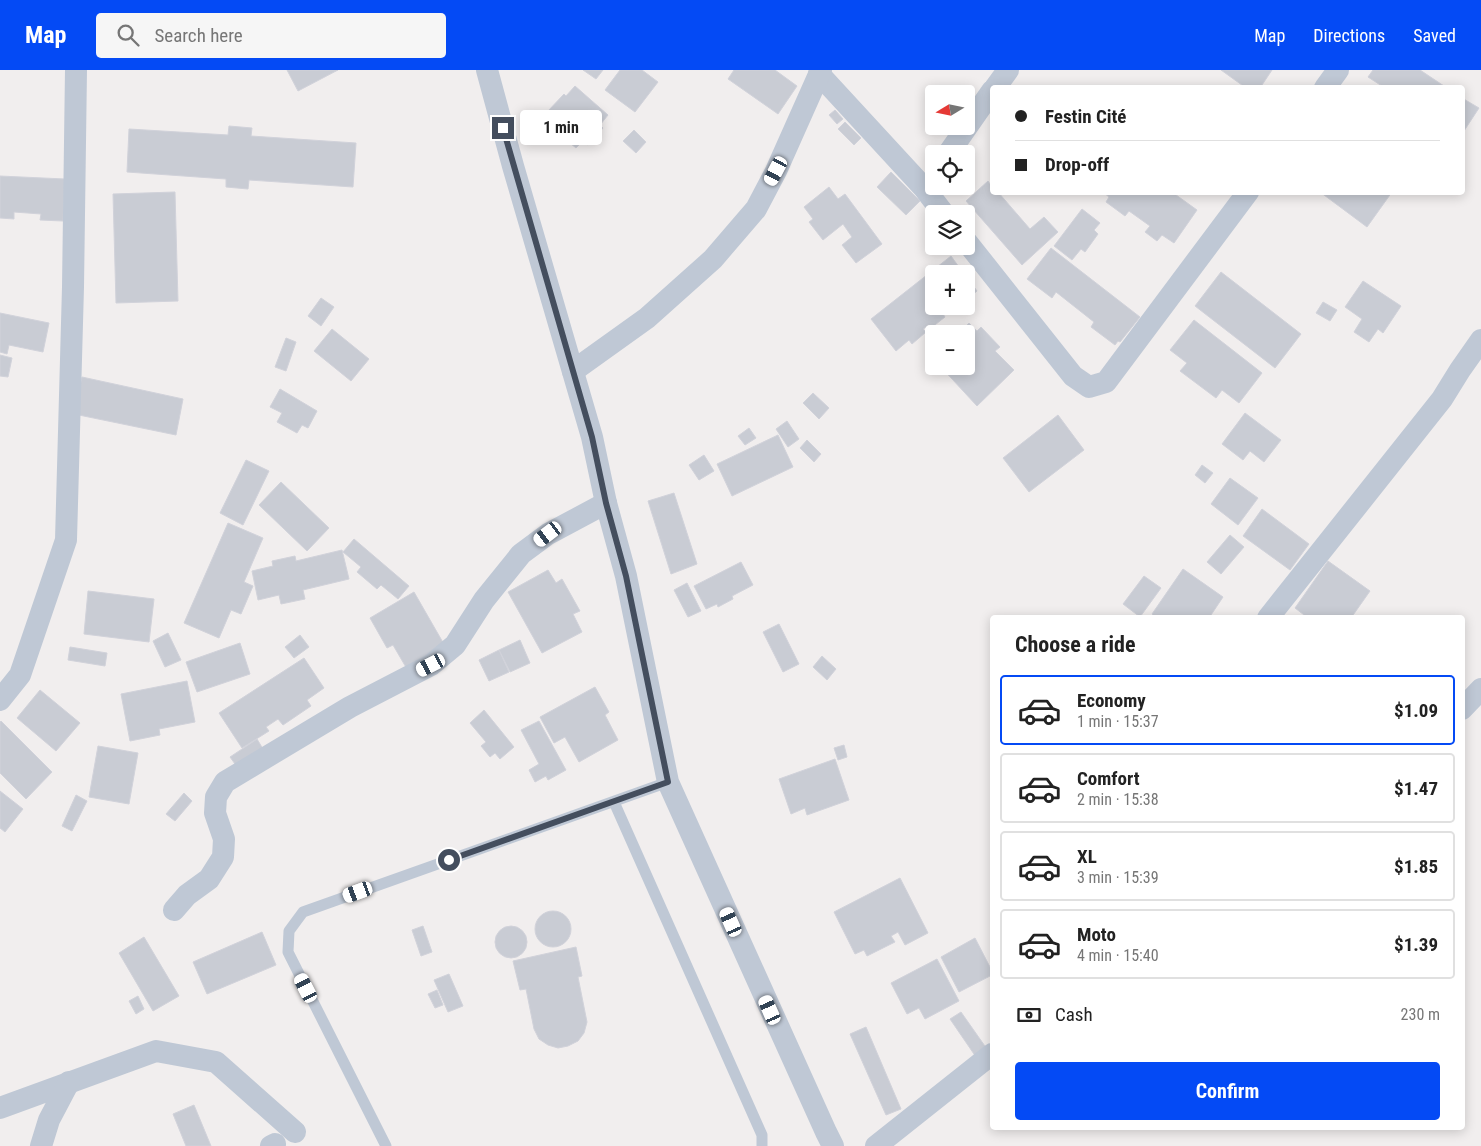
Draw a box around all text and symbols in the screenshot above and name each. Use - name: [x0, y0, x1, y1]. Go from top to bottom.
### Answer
- search box: [96, 13, 446, 58]
- text: Map: [25, 21, 66, 49]
- icon: search: [114, 21, 142, 49]
- text: Search here: [154, 24, 243, 47]
- text: Map: [1254, 25, 1285, 46]
- text: Directions: [1313, 25, 1385, 46]
- text: Saved: [1413, 25, 1456, 46]
- north arrow: [925, 85, 975, 135]
- map controls: [925, 85, 975, 375]
- text: Festin Cité: [1045, 105, 1126, 128]
- callout: 1 min: [520, 110, 603, 146]
- route end: [492, 117, 514, 139]
- text: 1 min: [543, 118, 579, 137]
- button: locate: [925, 145, 975, 195]
- text: Drop-off: [1045, 153, 1109, 176]
- car: [762, 154, 789, 188]
- button: layers: [925, 205, 975, 255]
- button: +: [925, 265, 975, 315]
- button: −: [925, 325, 975, 375]
- car: [531, 519, 564, 549]
- text: Choose a ride: [1015, 632, 1136, 657]
- car: [414, 652, 447, 678]
- icon: car: [1017, 688, 1062, 733]
- text: Economy: [1077, 689, 1146, 712]
- text: $1.09: [1394, 699, 1438, 722]
- text: 1 min · 15:37: [1077, 712, 1159, 731]
- icon: car: [1017, 766, 1062, 811]
- text: Comfort: [1077, 767, 1140, 790]
- text: $1.47: [1394, 777, 1438, 800]
- text: 2 min · 15:38: [1077, 790, 1159, 809]
- icon: car: [1017, 844, 1062, 889]
- text: XL: [1077, 845, 1097, 868]
- route start: [438, 849, 460, 871]
- text: $1.85: [1394, 855, 1438, 878]
- text: 3 min · 15:39: [1077, 868, 1159, 887]
- car: [341, 880, 374, 904]
- car: [718, 905, 743, 939]
- icon: car: [1017, 922, 1062, 967]
- text: Moto: [1077, 923, 1116, 946]
- text: $1.39: [1394, 933, 1438, 956]
- text: 4 min · 15:40: [1077, 946, 1159, 965]
- car: [292, 971, 319, 1005]
- car: [757, 993, 782, 1027]
- icon: cash: [1015, 1001, 1043, 1029]
- text: Cash: [1055, 1003, 1093, 1026]
- text: 230 m: [1401, 1005, 1440, 1024]
- button: Confirm: [1015, 1062, 1440, 1120]

